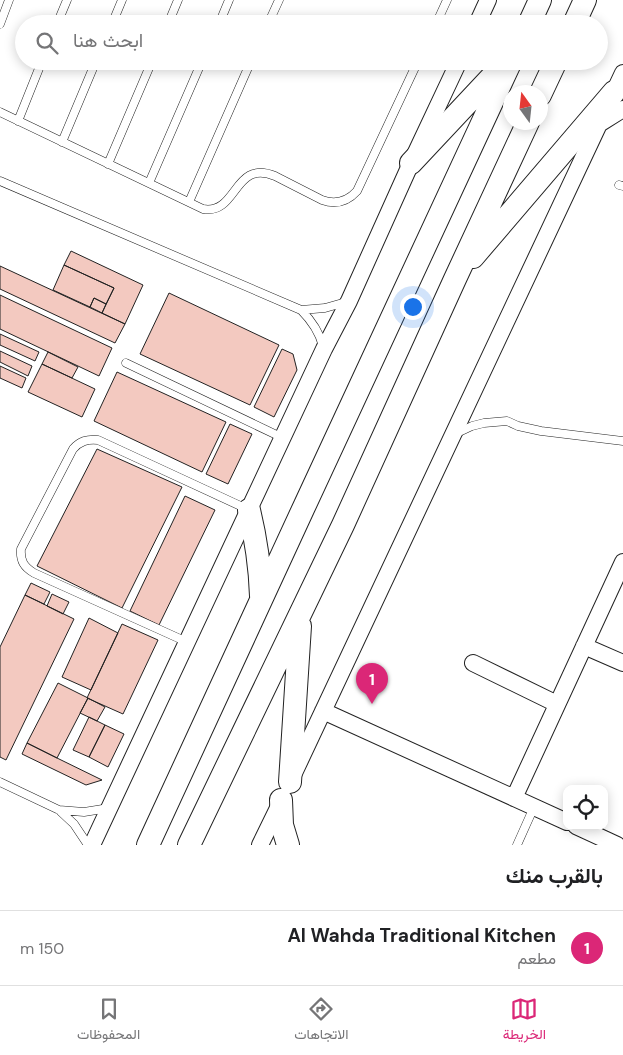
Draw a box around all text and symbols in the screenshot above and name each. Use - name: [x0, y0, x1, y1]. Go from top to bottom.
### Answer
- search box: [15, 15, 608, 70]
- text: ابحث هنا: [73, 28, 143, 53]
- icon: search: [33, 29, 61, 57]
- north arrow: [503, 85, 548, 130]
- your location: [400, 294, 426, 320]
- pin: 1: [356, 663, 388, 704]
- map controls: [563, 785, 608, 830]
- button: locate: [563, 785, 608, 830]
- text: بالقرب منك: [506, 862, 603, 890]
- text: Al Wahda Traditional Kitchen: [287, 923, 556, 948]
- text: 150 m: [20, 938, 64, 959]
- text: 1: [584, 938, 590, 959]
- text: مطعم: [517, 948, 556, 969]
- tab: المحفوظات: [77, 995, 140, 1047]
- tab: الاتجاهات: [294, 995, 349, 1047]
- tab: الخريطة: [503, 995, 546, 1047]

